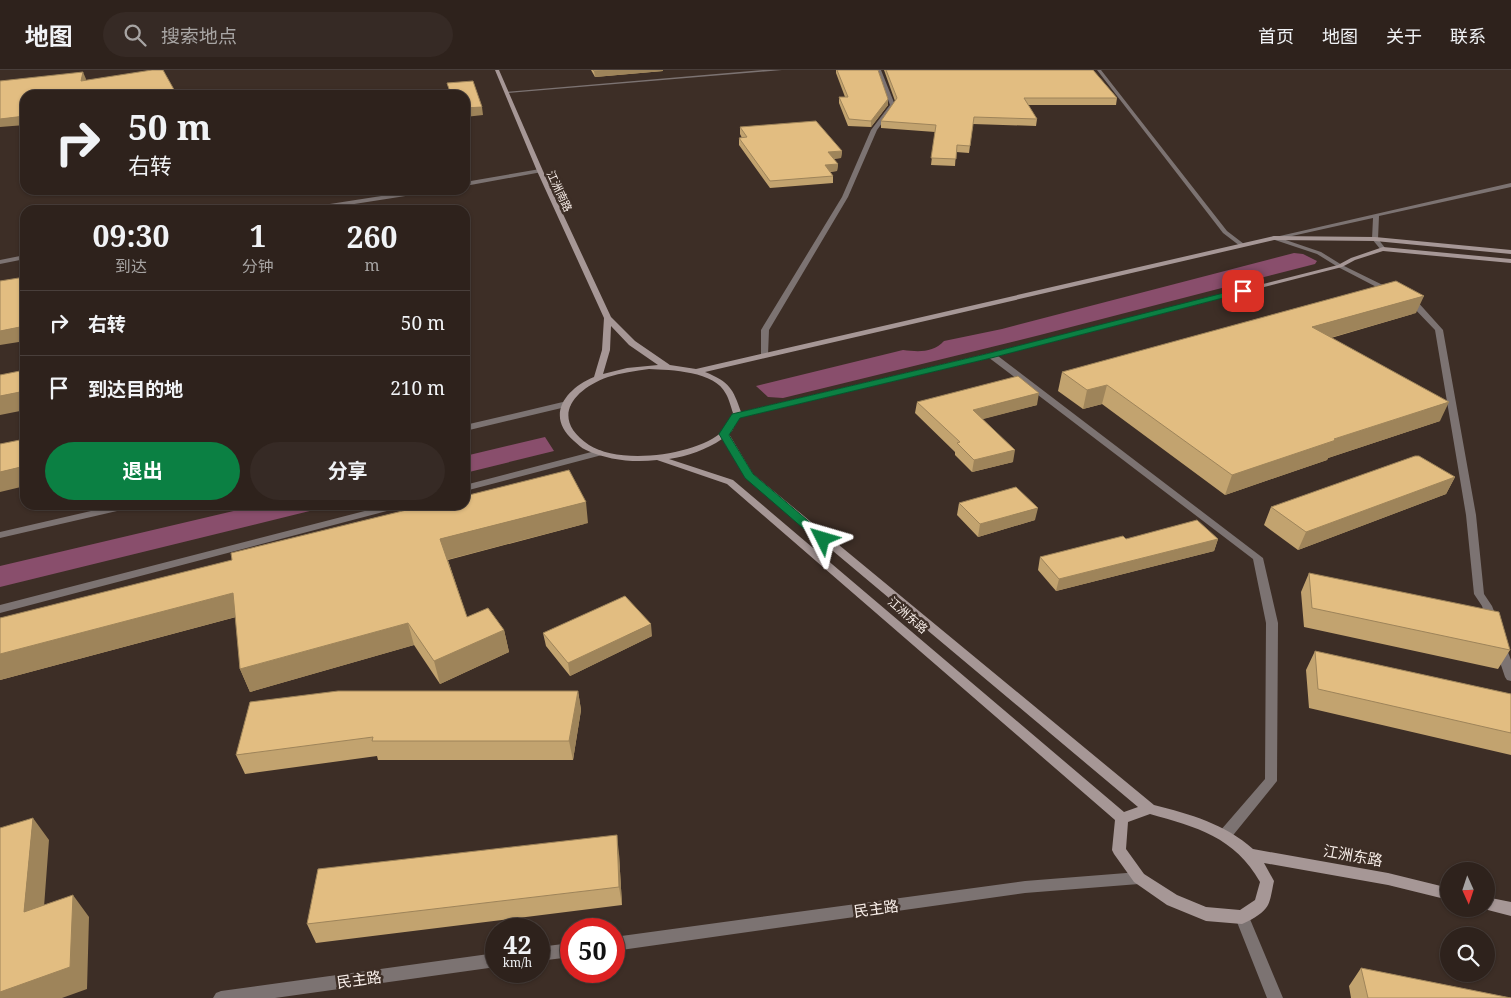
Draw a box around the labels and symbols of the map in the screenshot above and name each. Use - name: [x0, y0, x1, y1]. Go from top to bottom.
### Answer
- street label: 江洲南路: [544, 168, 576, 214]
- pin: [1222, 270, 1264, 312]
- position arrow: [796, 512, 848, 564]
- street label: 江洲东路: [884, 593, 932, 637]
- street label: 江洲东路: [1322, 840, 1384, 870]
- north arrow: [1440, 862, 1495, 918]
- street label: 民主路: [852, 895, 900, 921]
- speed limit sign: 50: [560, 918, 625, 983]
- street label: 民主路: [335, 966, 383, 992]

